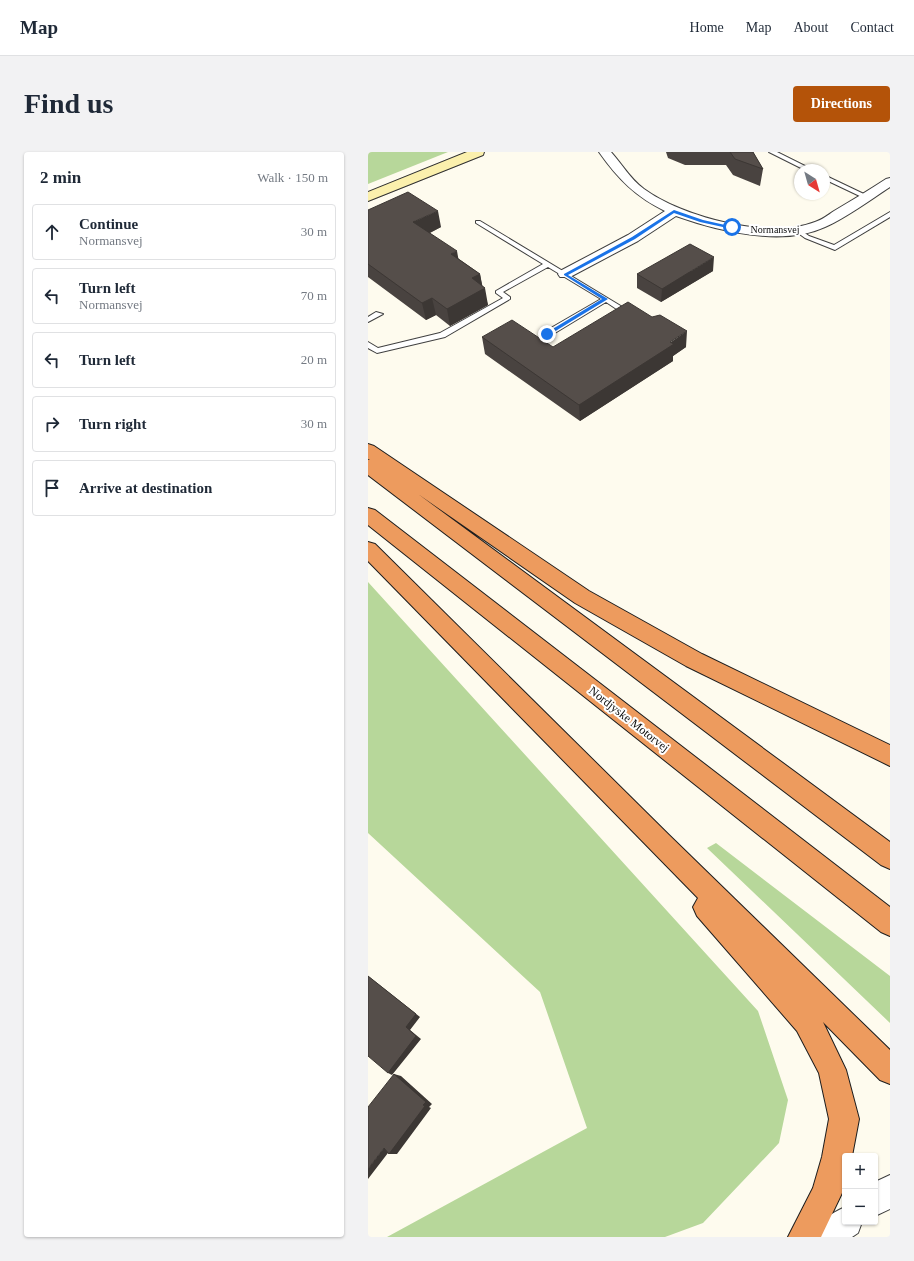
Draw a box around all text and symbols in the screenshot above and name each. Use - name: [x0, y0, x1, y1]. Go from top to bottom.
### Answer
- text: Map: [20, 17, 58, 38]
- text: Home: [690, 20, 724, 35]
- text: Map: [746, 20, 771, 35]
- text: About: [793, 20, 828, 35]
- text: Contact: [850, 20, 894, 35]
- button: Directions: [793, 86, 890, 122]
- text: Find us: [24, 88, 114, 119]
- north arrow: [794, 164, 830, 200]
- text: 2 min: [40, 168, 81, 187]
- text: Walk · 150 m: [257, 170, 328, 185]
- text: Continue: [79, 216, 138, 232]
- route start: [723, 218, 741, 236]
- icon: ahead: [41, 221, 63, 243]
- text: 30 m: [301, 224, 327, 239]
- street label: Normansvej: [751, 224, 799, 235]
- text: Normansvej: [79, 233, 143, 248]
- text: Turn left: [79, 280, 136, 296]
- icon: left: [41, 285, 63, 307]
- text: 70 m: [301, 288, 327, 303]
- text: Normansvej: [79, 297, 143, 312]
- route end: [538, 325, 556, 343]
- icon: left: [41, 349, 63, 371]
- text: Turn left: [79, 352, 136, 368]
- text: 20 m: [301, 352, 327, 367]
- icon: right: [41, 413, 63, 435]
- text: Turn right: [79, 416, 146, 432]
- text: 30 m: [301, 416, 327, 431]
- icon: arrive: [41, 477, 63, 499]
- text: Arrive at destination: [79, 480, 212, 496]
- street label: Nordjyske Motorvej: [586, 683, 672, 755]
- map controls: [842, 1153, 878, 1225]
- button: +: [842, 1153, 878, 1189]
- button: −: [842, 1189, 878, 1225]

